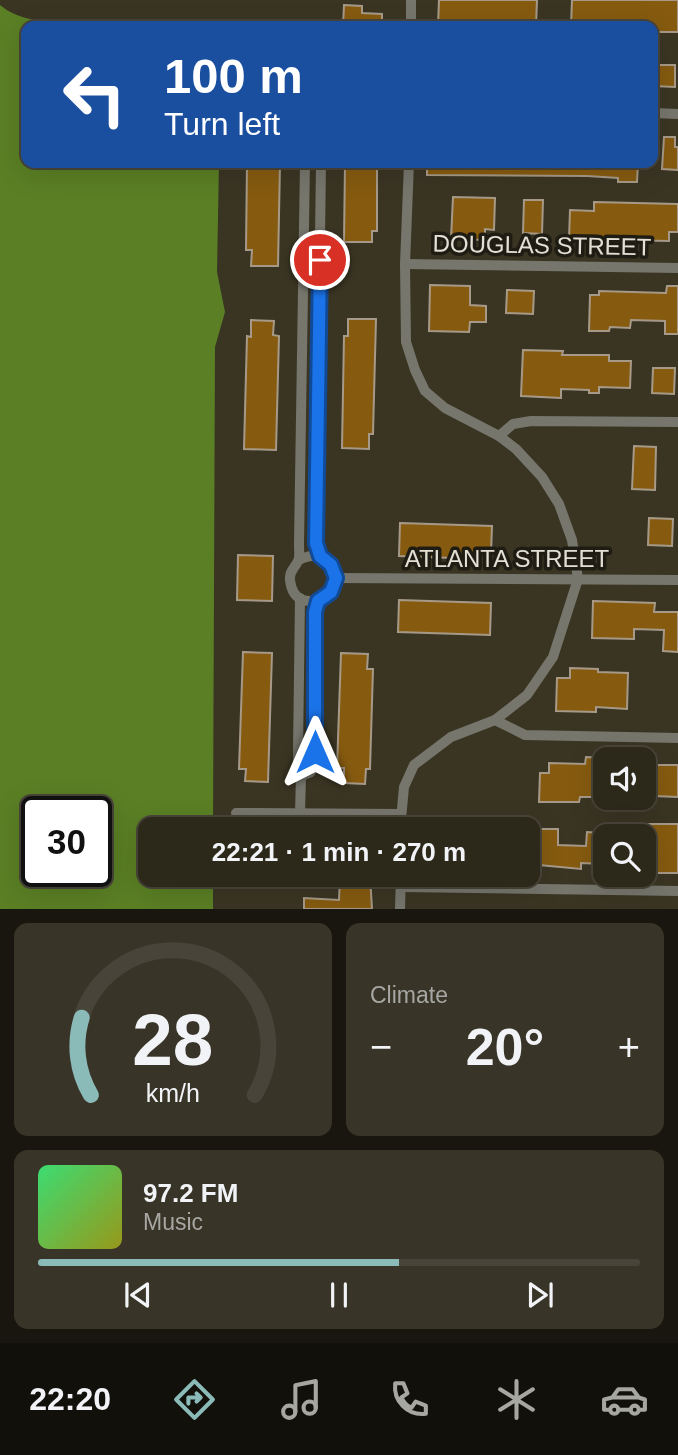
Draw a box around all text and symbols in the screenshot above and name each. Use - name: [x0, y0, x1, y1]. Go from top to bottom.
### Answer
- icon: left: [49, 49, 140, 140]
- text: 100 m: [164, 49, 303, 103]
- text: Turn left: [164, 106, 280, 142]
- pin: [290, 230, 350, 290]
- street label: DOUGLAS STREET: [432, 230, 652, 260]
- icon: arrive: [301, 241, 339, 279]
- street label: ATLANTA STREET: [405, 545, 610, 572]
- position arrow: [278, 715, 352, 789]
- map controls: [593, 747, 656, 887]
- button: sound: [593, 747, 656, 810]
- speed limit sign: 30: [21, 796, 112, 887]
- button: search: [593, 824, 656, 887]
- text: 22:21 · 1 min · 270 m: [212, 837, 466, 867]
- text: Climate: [370, 982, 448, 1008]
- text: 28: [133, 1000, 213, 1081]
- text: 20°: [466, 1018, 544, 1076]
- text: −: [370, 1026, 392, 1068]
- text: +: [618, 1026, 640, 1068]
- text: km/h: [146, 1079, 200, 1107]
- text: 97.2 FM: [143, 1178, 238, 1208]
- text: Music: [143, 1209, 203, 1235]
- icon: previous: [119, 1276, 157, 1314]
- icon: pause: [320, 1276, 358, 1314]
- icon: next: [521, 1276, 559, 1314]
- icon: directions: [170, 1375, 219, 1424]
- icon: music: [277, 1375, 326, 1424]
- icon: phone: [385, 1375, 434, 1424]
- icon: climate: [492, 1375, 541, 1424]
- icon: car: [600, 1375, 649, 1424]
- text: 22:20: [29, 1381, 111, 1417]

